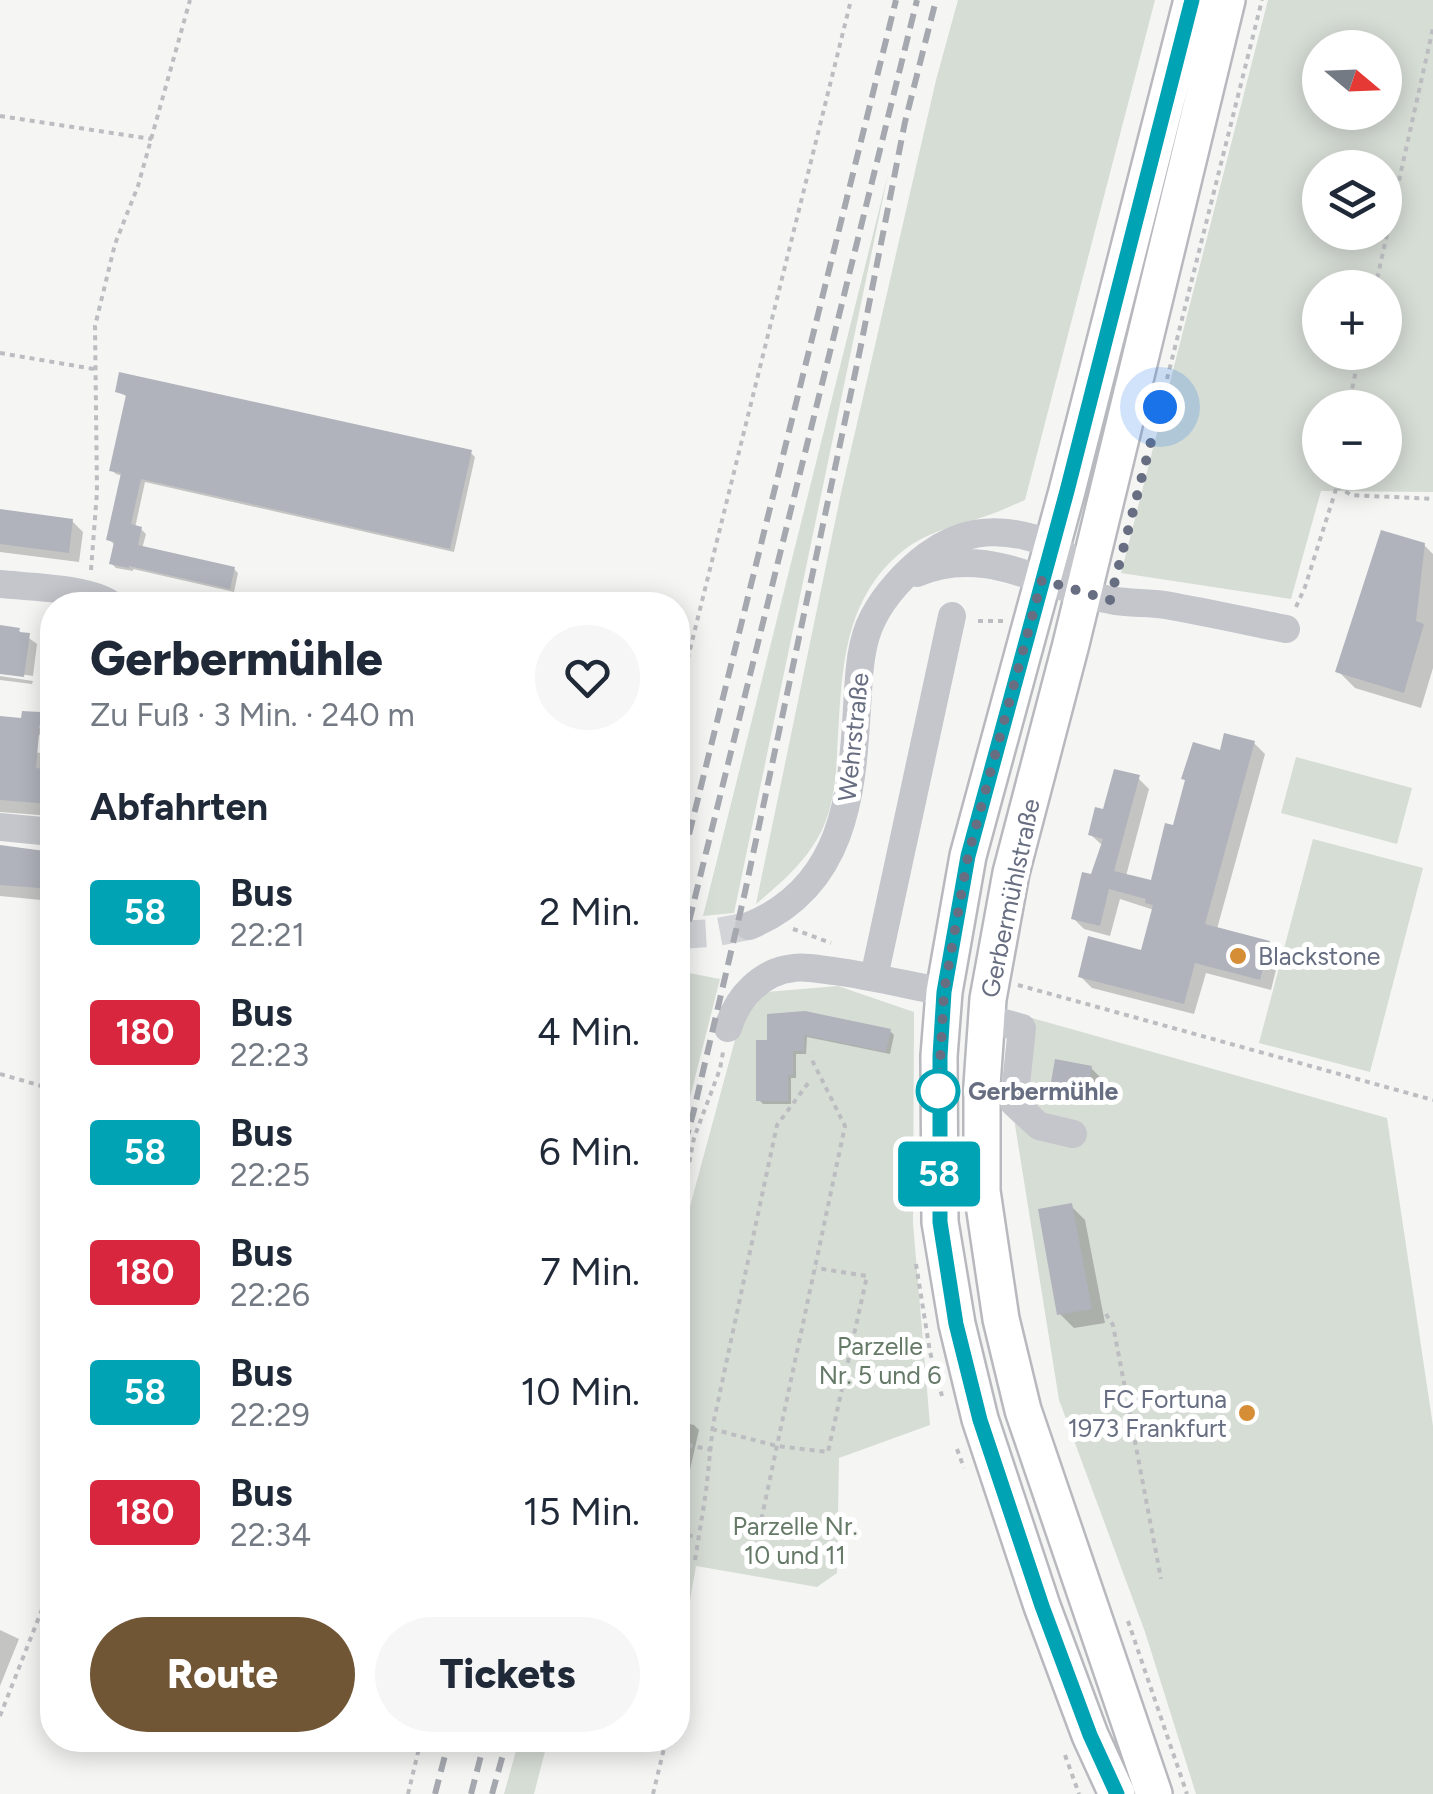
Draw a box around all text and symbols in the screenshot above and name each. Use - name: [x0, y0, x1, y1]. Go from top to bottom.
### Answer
- north arrow: [1302, 30, 1402, 130]
- map controls: [1302, 30, 1402, 490]
- button: layers: [1302, 150, 1402, 250]
- button: +: [1302, 270, 1402, 370]
- your location: [1135, 382, 1185, 432]
- button: −: [1302, 390, 1402, 490]
- button: heart: [535, 625, 640, 730]
- text: Gerbermühle: [90, 629, 383, 687]
- street label: Wehrstraße: [831, 671, 875, 803]
- text: Zu Fuß · 3 Min. · 240 m: [90, 696, 415, 734]
- text: Abfahrten: [90, 784, 268, 830]
- street label: Gerbermühlstraße: [974, 796, 1046, 1000]
- text: Bus: [230, 870, 293, 916]
- text: 2 Min.: [539, 889, 640, 935]
- text: 58: [124, 891, 166, 933]
- text: 22:21: [230, 916, 305, 954]
- place label: Blackstone: [1258, 941, 1380, 971]
- marker: Blackstone: [1227, 945, 1249, 967]
- text: Bus: [230, 990, 293, 1036]
- text: 4 Min.: [537, 1009, 640, 1055]
- text: 180: [116, 1011, 174, 1053]
- text: 22:23: [230, 1036, 309, 1074]
- marker: Gerbermühle: [917, 1070, 959, 1112]
- place label: Gerbermühle: [968, 1076, 1119, 1106]
- text: Bus: [230, 1110, 293, 1156]
- text: 6 Min.: [539, 1129, 640, 1175]
- text: 58: [124, 1131, 166, 1173]
- line badge: 58: [894, 1142, 984, 1206]
- text: 58: [918, 1153, 960, 1195]
- text: 22:25: [230, 1156, 310, 1194]
- text: Bus: [230, 1230, 293, 1276]
- text: 7 Min.: [540, 1249, 640, 1295]
- text: 180: [116, 1251, 174, 1293]
- text: 22:26: [230, 1276, 310, 1314]
- park label: Parzelle Nr. 5 und 6: [819, 1331, 941, 1390]
- text: Bus: [230, 1350, 293, 1396]
- text: 10 Min.: [520, 1369, 640, 1415]
- text: 58: [124, 1371, 166, 1413]
- place label: FC Fortuna 1973 Frankfurt: [1068, 1384, 1227, 1443]
- text: 22:29: [230, 1396, 310, 1434]
- marker: FC Fortuna 1973 Frankfurt: [1236, 1402, 1258, 1424]
- text: Bus: [230, 1470, 293, 1516]
- text: 15 Min.: [523, 1489, 640, 1535]
- text: 180: [116, 1491, 174, 1533]
- park label: Parzelle Nr. 10 und 11: [732, 1511, 858, 1570]
- text: 22:34: [230, 1516, 311, 1554]
- button: Route: [90, 1617, 355, 1732]
- button: Tickets: [375, 1617, 640, 1732]

